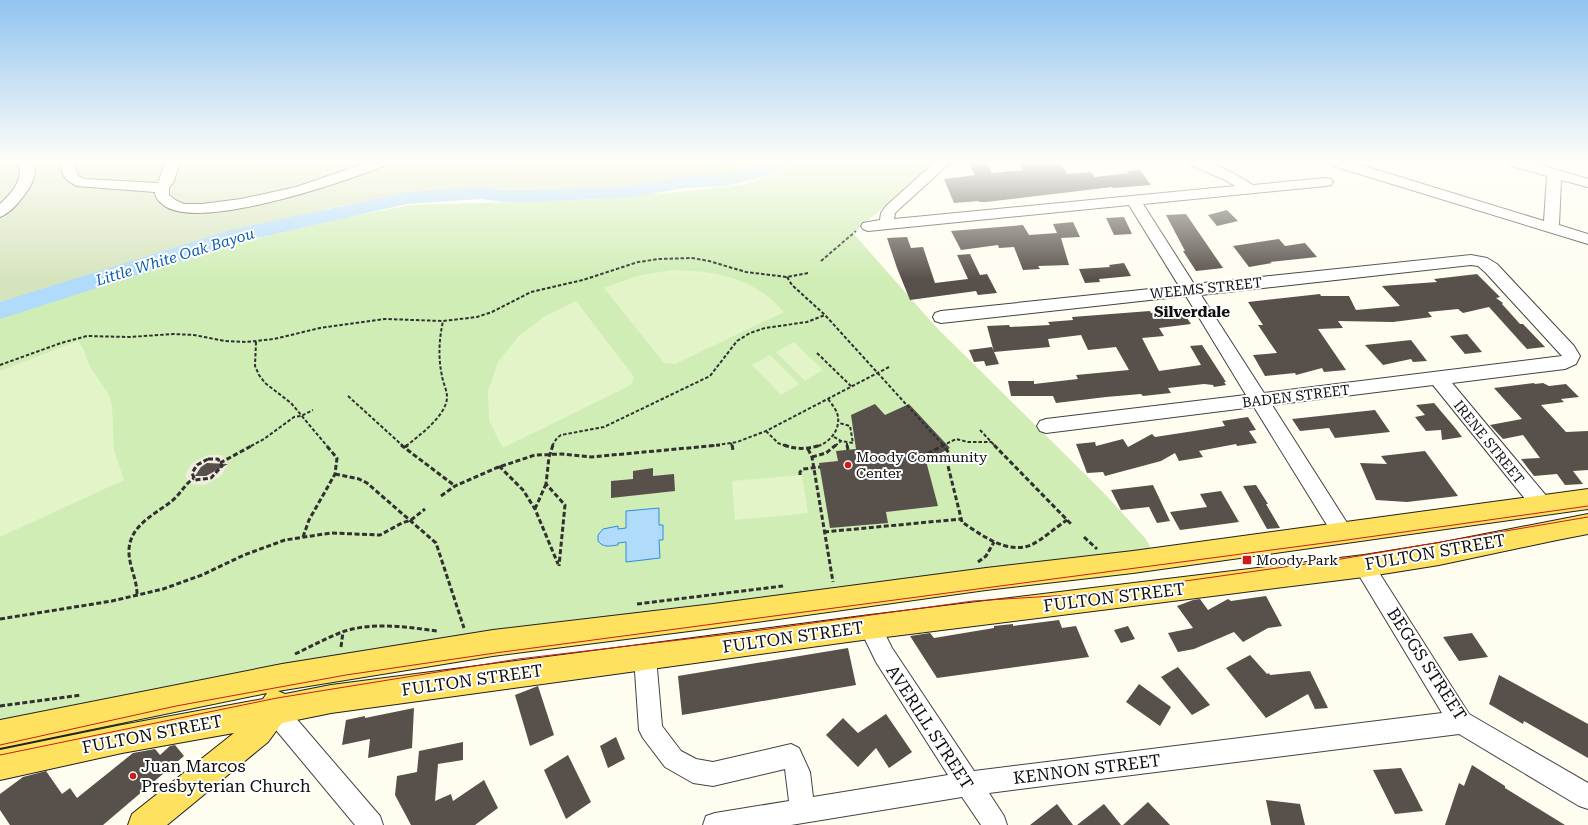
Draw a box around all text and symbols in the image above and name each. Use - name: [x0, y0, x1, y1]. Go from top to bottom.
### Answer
- water label: Little White Oak Bayou: [93, 224, 256, 290]
- street label: WEEMS STREET: [1149, 274, 1263, 302]
- district label: Silverdale: [1154, 303, 1230, 321]
- street label: BADEN STREET: [1241, 381, 1351, 411]
- street label: IRENE STREET: [1451, 397, 1527, 487]
- place label: Moody Community Center: [856, 449, 988, 481]
- marker: Moody Community Center: [843, 460, 853, 470]
- street label: FULTON STREET: [1363, 530, 1507, 574]
- place label: Moody Park: [1256, 552, 1338, 568]
- marker: Moody Park: [1241, 554, 1253, 566]
- street label: FULTON STREET: [1042, 578, 1186, 616]
- street label: BEGGS STREET: [1383, 604, 1471, 724]
- street label: FULTON STREET: [721, 617, 865, 657]
- street label: FULTON STREET: [400, 660, 544, 700]
- street label: AVERILL STREET: [882, 661, 978, 793]
- street label: FULTON STREET: [80, 711, 224, 757]
- street label: KENNON STREET: [1012, 750, 1162, 788]
- place label: Juan Marcos Presbyterian Church: [141, 756, 311, 796]
- marker: Juan Marcos Presbyterian Church: [128, 771, 138, 781]

